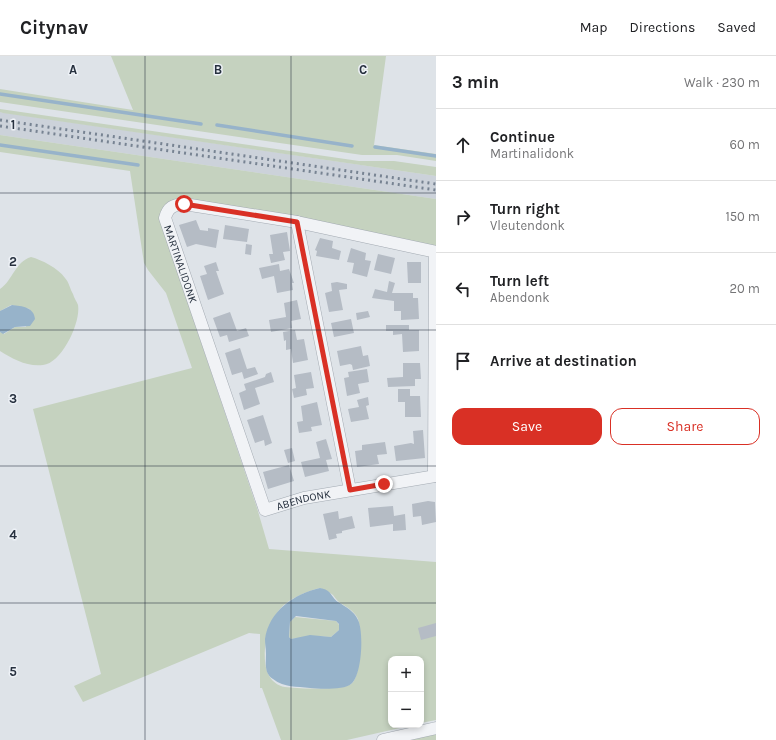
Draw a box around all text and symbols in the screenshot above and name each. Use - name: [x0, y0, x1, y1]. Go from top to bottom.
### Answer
- text: Citynav: [20, 17, 88, 39]
- text: Map: [580, 19, 608, 36]
- text: Directions: [630, 19, 695, 36]
- text: Saved: [717, 19, 756, 36]
- text: A: [69, 62, 77, 77]
- text: B: [214, 62, 222, 77]
- text: C: [359, 62, 367, 77]
- text: 3 min: [452, 72, 499, 92]
- text: Walk · 230 m: [684, 75, 760, 90]
- text: 1: [11, 117, 15, 132]
- text: Continue: [490, 128, 555, 146]
- icon: ahead: [452, 134, 474, 156]
- text: 60 m: [730, 137, 760, 152]
- text: Martinalidonk: [490, 146, 574, 161]
- route start: [175, 195, 193, 213]
- text: Turn right: [490, 200, 560, 218]
- icon: right: [452, 206, 474, 228]
- text: 150 m: [725, 209, 760, 224]
- text: Vleutendonk: [490, 218, 565, 233]
- street label: MARTINALIDONK: [161, 223, 200, 305]
- text: 2: [9, 254, 17, 269]
- text: Turn left: [490, 272, 549, 290]
- icon: left: [452, 278, 474, 300]
- text: 20 m: [730, 281, 760, 296]
- text: Abendonk: [490, 290, 550, 305]
- icon: arrive: [452, 350, 474, 372]
- text: Arrive at destination: [490, 352, 637, 370]
- text: 3: [9, 391, 17, 406]
- button: Save: [452, 408, 602, 445]
- button: Share: [610, 408, 760, 445]
- route end: [375, 475, 393, 493]
- street label: ABENDONK: [275, 488, 332, 513]
- text: 4: [9, 527, 17, 542]
- map controls: [388, 656, 424, 728]
- button: +: [388, 656, 424, 692]
- text: 5: [9, 664, 17, 679]
- button: −: [388, 692, 424, 728]

